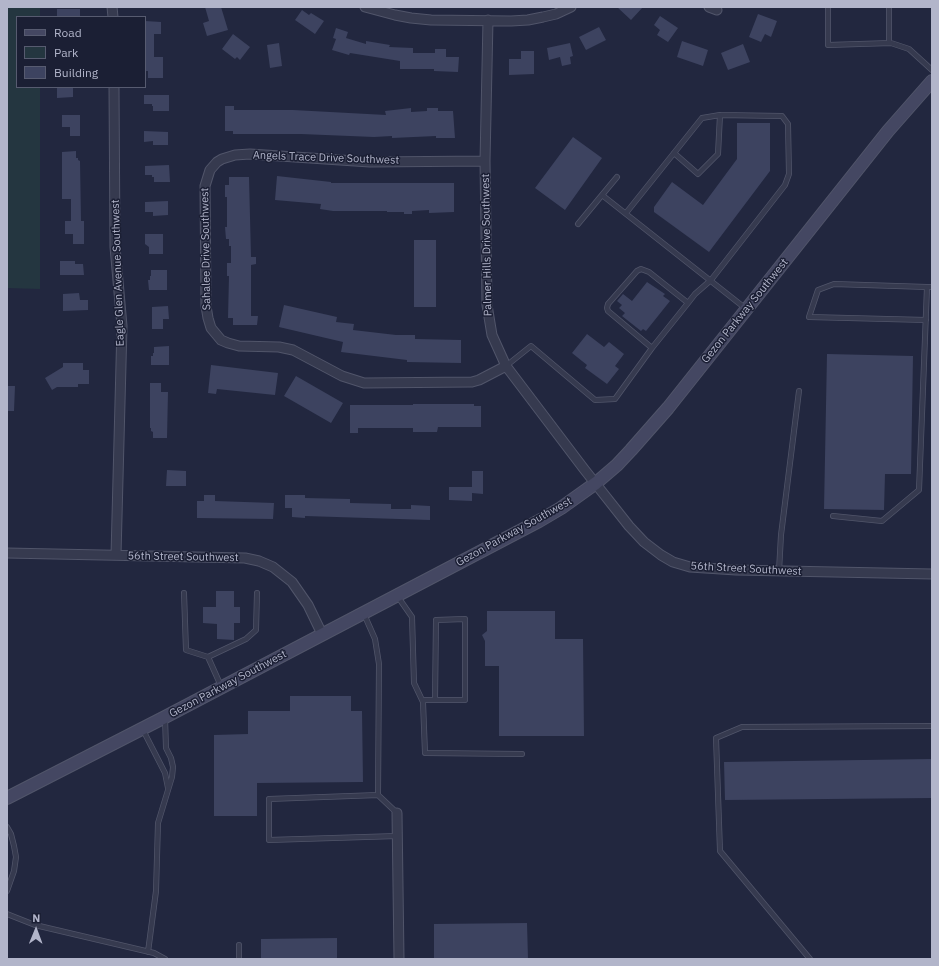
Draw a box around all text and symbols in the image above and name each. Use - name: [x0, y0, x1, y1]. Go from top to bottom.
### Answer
- legend: [16, 16, 146, 88]
- text: Road: [54, 25, 82, 40]
- text: Park: [54, 45, 78, 60]
- text: Building: [54, 65, 98, 80]
- street label: Angels Trace Drive Southwest: [253, 149, 399, 167]
- street label: Palmer Hills Drive Southwest: [479, 174, 495, 316]
- street label: Sahalee Drive Southwest: [198, 188, 214, 310]
- street label: Eagle Glen Avenue Southwest: [109, 199, 127, 347]
- street label: Gezon Parkway Southwest: [699, 256, 791, 366]
- street label: Gezon Parkway Southwest: [454, 495, 574, 569]
- street label: 56th Street Southwest: [127, 549, 239, 565]
- street label: 56th Street Southwest: [690, 560, 802, 578]
- street label: Gezon Parkway Southwest: [167, 648, 289, 720]
- north arrow: [16, 910, 56, 950]
- text: N: [32, 911, 40, 925]

